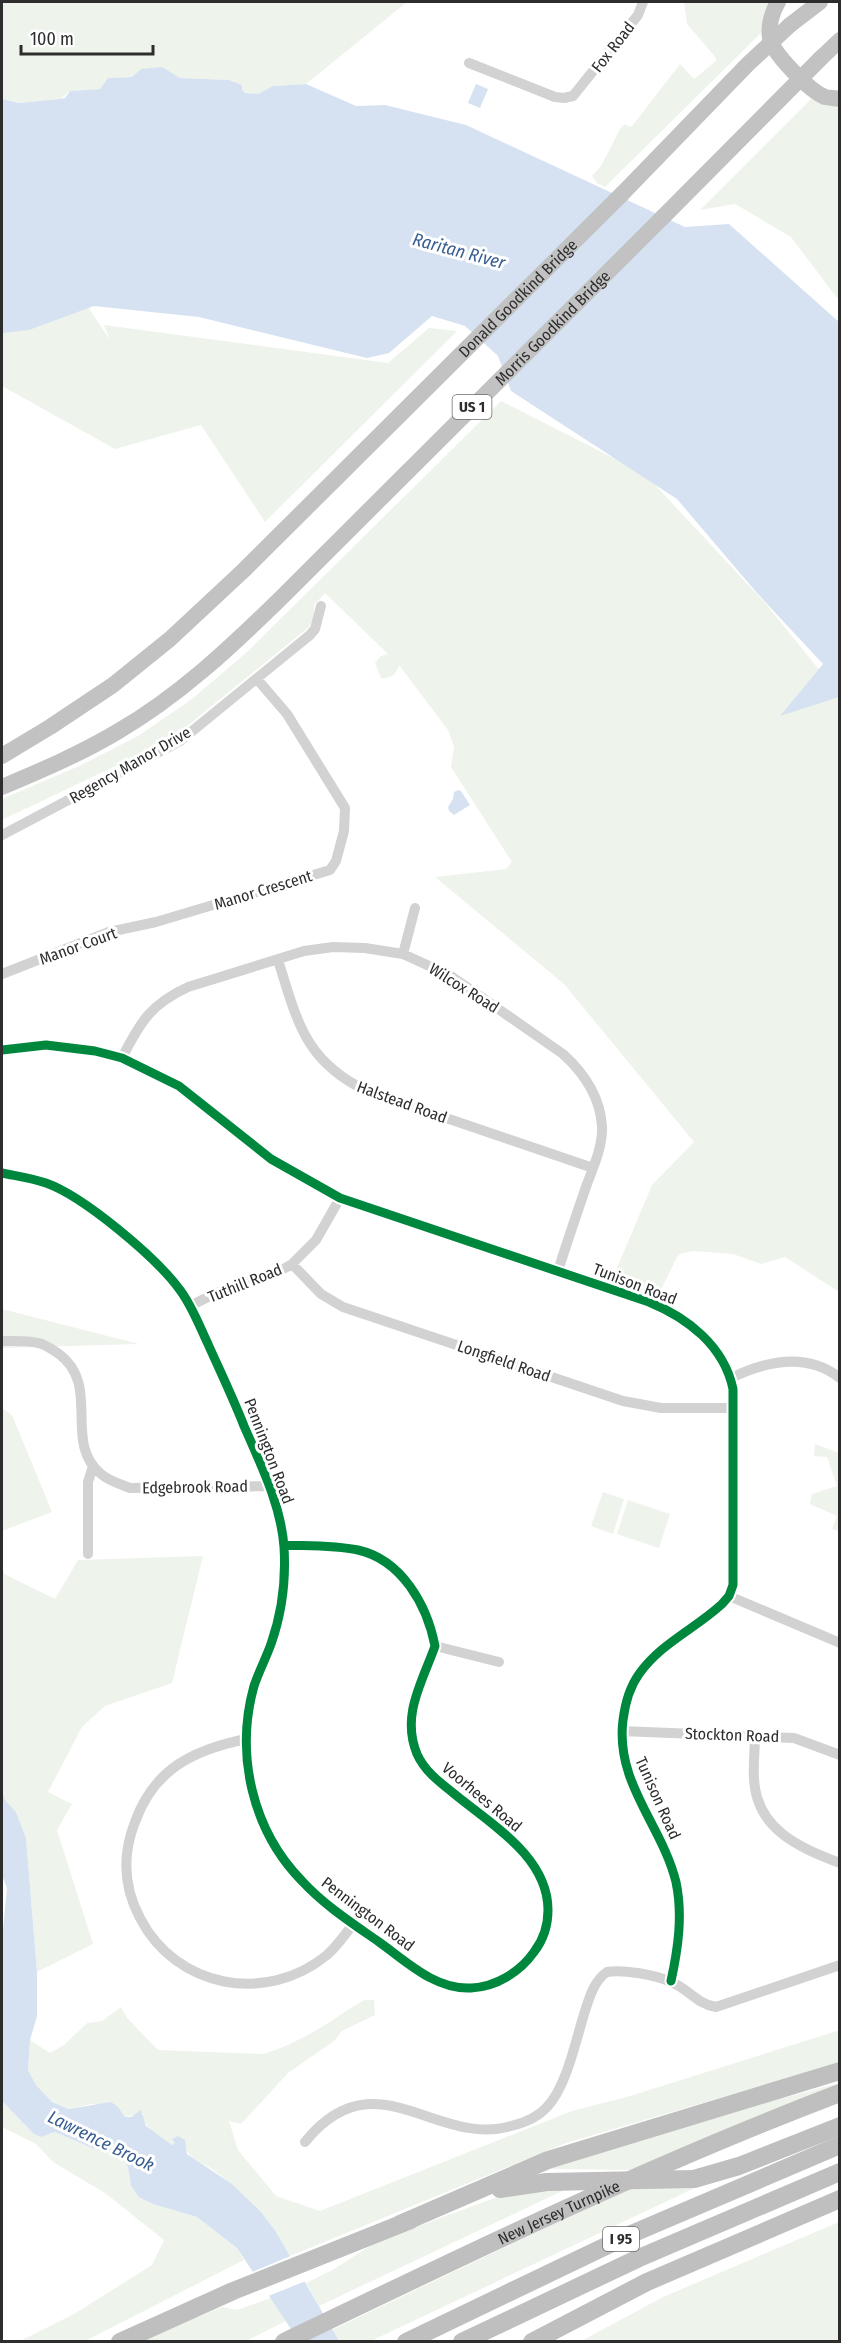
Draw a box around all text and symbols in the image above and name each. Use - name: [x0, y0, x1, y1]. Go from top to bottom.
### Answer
- scale bar: [21, 18, 153, 56]
- street label: Fox Road: [587, 18, 639, 76]
- text: 100 m: [30, 28, 74, 50]
- water label: Raritan River: [410, 228, 508, 274]
- street label: Donald Goodkind Bridge: [454, 235, 581, 361]
- street label: Morris Goodkind Bridge: [491, 266, 614, 389]
- road number: US 1: [452, 395, 492, 419]
- street label: Regency Manor Drive: [66, 722, 194, 807]
- street label: Manor Crescent: [212, 866, 315, 914]
- street label: Manor Court: [37, 923, 120, 969]
- street label: Wilcox Road: [426, 959, 502, 1017]
- street label: Halstead Road: [354, 1077, 450, 1127]
- street label: Tunison Road: [590, 1259, 680, 1309]
- street label: Tuthill Road: [205, 1260, 285, 1306]
- street label: Longfield Road: [455, 1336, 553, 1386]
- street label: Pennington Road: [240, 1396, 298, 1506]
- street label: Edgebrook Road: [142, 1477, 248, 1497]
- street label: Stockton Road: [684, 1724, 780, 1746]
- street label: Tunison Road: [631, 1754, 685, 1842]
- street label: Voorhees Road: [438, 1758, 526, 1836]
- street label: Pennington Road: [318, 1873, 418, 1955]
- water label: Lawrence Brook: [44, 2106, 158, 2176]
- street label: New Jersey Turnpike: [495, 2176, 623, 2248]
- road number: I 95: [603, 2227, 639, 2251]

